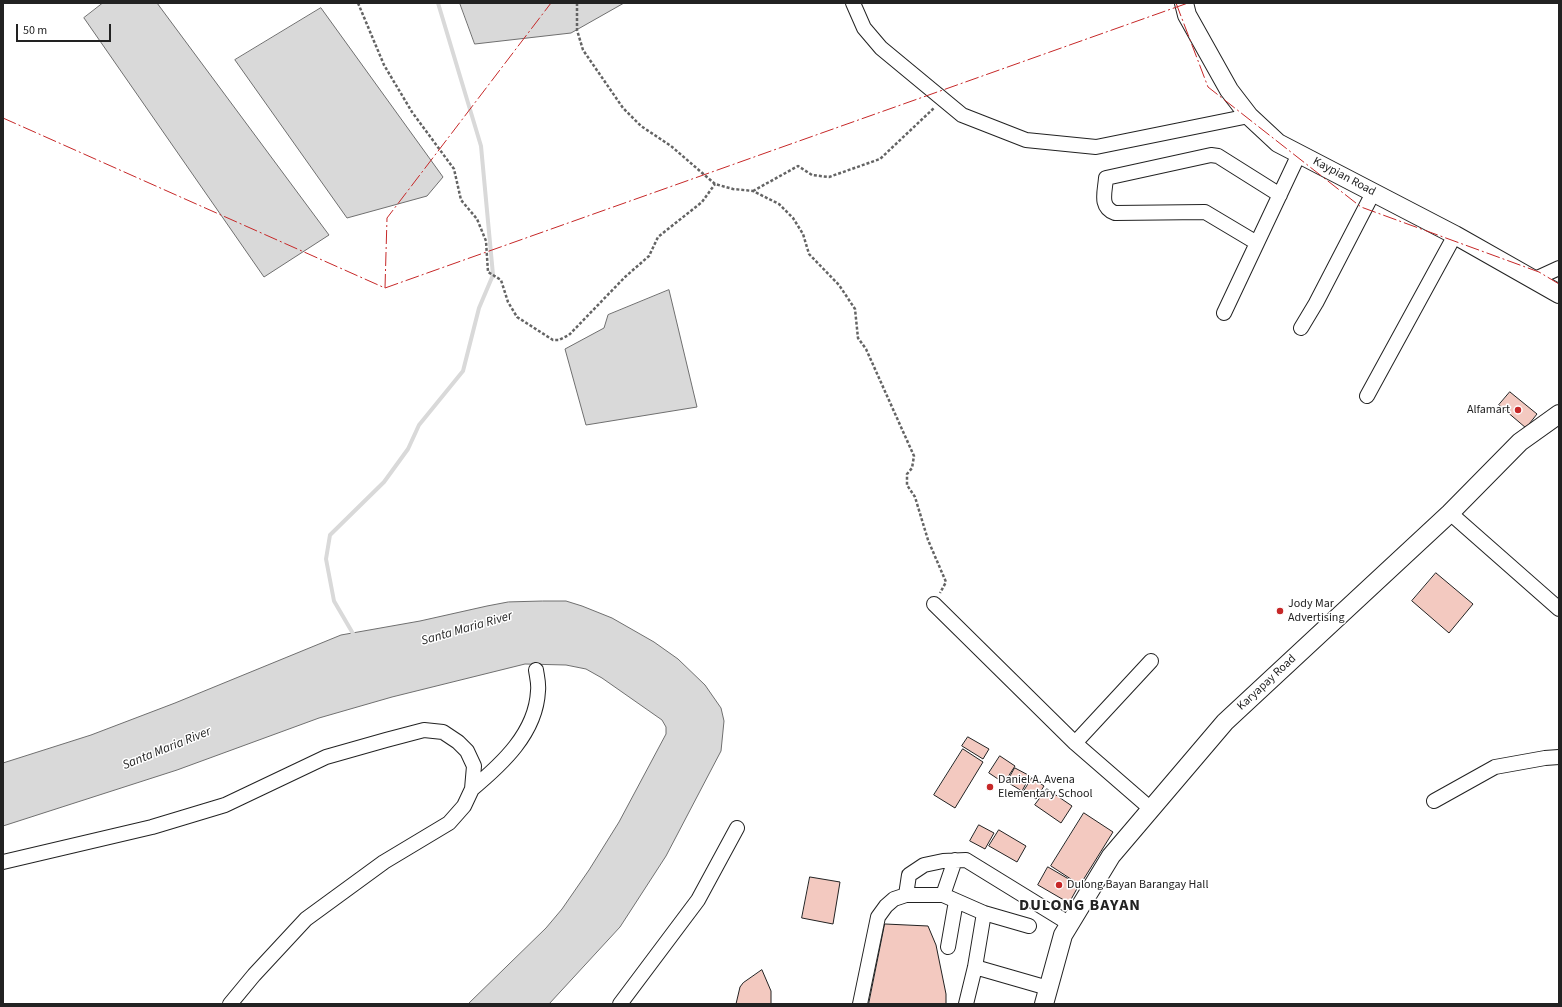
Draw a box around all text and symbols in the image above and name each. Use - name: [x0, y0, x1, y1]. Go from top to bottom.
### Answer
- scale bar: [18, 16, 113, 42]
- text: 50 m: [23, 22, 47, 39]
- street label: Kaypian Road: [1310, 154, 1378, 200]
- place label: Alfamart: [1467, 403, 1510, 417]
- marker: Alfamart: [1513, 405, 1523, 415]
- place label: Jody Mar Advertising: [1288, 597, 1344, 625]
- marker: Jody Mar Advertising: [1275, 606, 1285, 616]
- water label: Santa Maria River: [420, 609, 514, 649]
- street label: Karyapay Road: [1235, 652, 1299, 714]
- water label: Santa Maria River: [121, 724, 213, 774]
- place label: Daniel A. Avena Elementary School: [998, 773, 1093, 801]
- marker: Daniel A. Avena Elementary School: [985, 782, 995, 792]
- place label: Dulong Bayan Barangay Hall: [1067, 878, 1208, 892]
- marker: Dulong Bayan Barangay Hall: [1054, 880, 1064, 890]
- district label: DULONG BAYAN: [1019, 896, 1141, 916]

